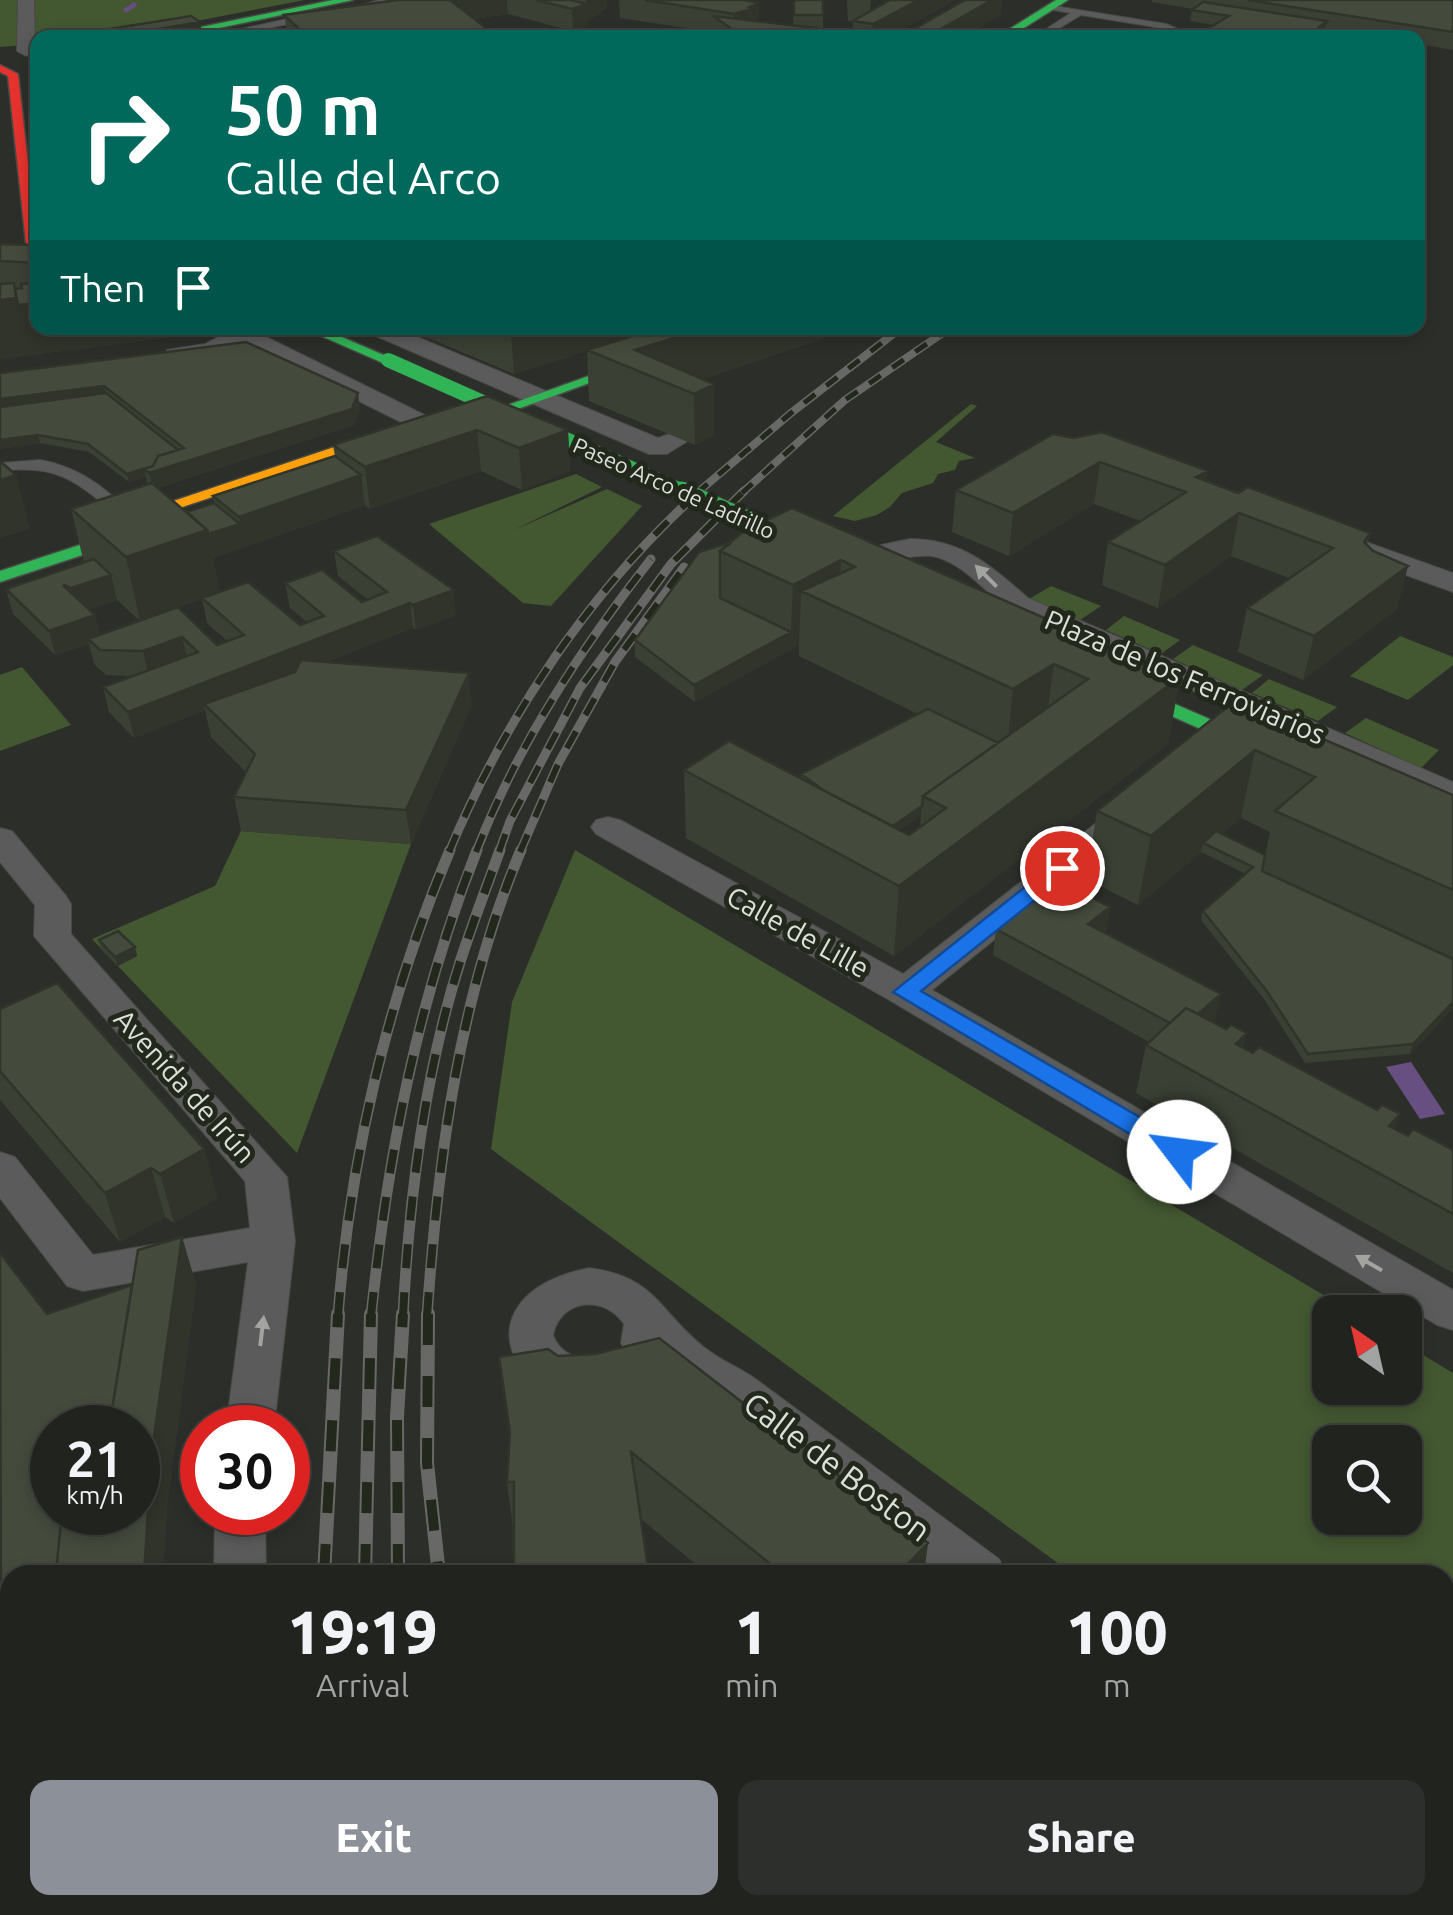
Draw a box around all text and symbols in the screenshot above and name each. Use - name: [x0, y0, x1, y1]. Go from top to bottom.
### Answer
- icon: right: [60, 70, 190, 200]
- text: 50 m: [225, 70, 381, 148]
- text: Calle del Arco: [225, 152, 501, 203]
- icon: arrive: [166, 260, 221, 315]
- text: Then: [60, 267, 146, 309]
- street label: Paseo Arco de Ladrillo: [569, 432, 779, 543]
- one-way arrow: [974, 564, 998, 588]
- street label: Plaza de los Ferroviarios: [1041, 603, 1330, 750]
- pin: [1020, 826, 1105, 911]
- icon: arrive: [1035, 841, 1090, 896]
- street label: Calle de Lille: [722, 880, 875, 983]
- street label: Avenida de Irún: [109, 1003, 262, 1168]
- position arrow: [1127, 1100, 1231, 1204]
- one-way arrow: [1355, 1254, 1383, 1272]
- north arrow: [1312, 1295, 1422, 1405]
- map controls: [1312, 1295, 1422, 1535]
- one-way arrow: [254, 1314, 270, 1346]
- street label: Calle de Boston: [737, 1384, 938, 1548]
- speed limit sign: 30: [180, 1405, 310, 1535]
- button: search: [1312, 1425, 1422, 1535]
- text: 21: [67, 1430, 123, 1486]
- text: km/h: [66, 1481, 124, 1509]
- text: 19:19: [287, 1598, 438, 1665]
- text: 1: [735, 1598, 769, 1665]
- text: 100: [1066, 1598, 1168, 1665]
- text: Arrival: [316, 1667, 409, 1703]
- text: min: [725, 1667, 779, 1703]
- text: m: [1103, 1667, 1131, 1703]
- button: Exit: [30, 1780, 718, 1895]
- button: Share: [738, 1780, 1425, 1895]

